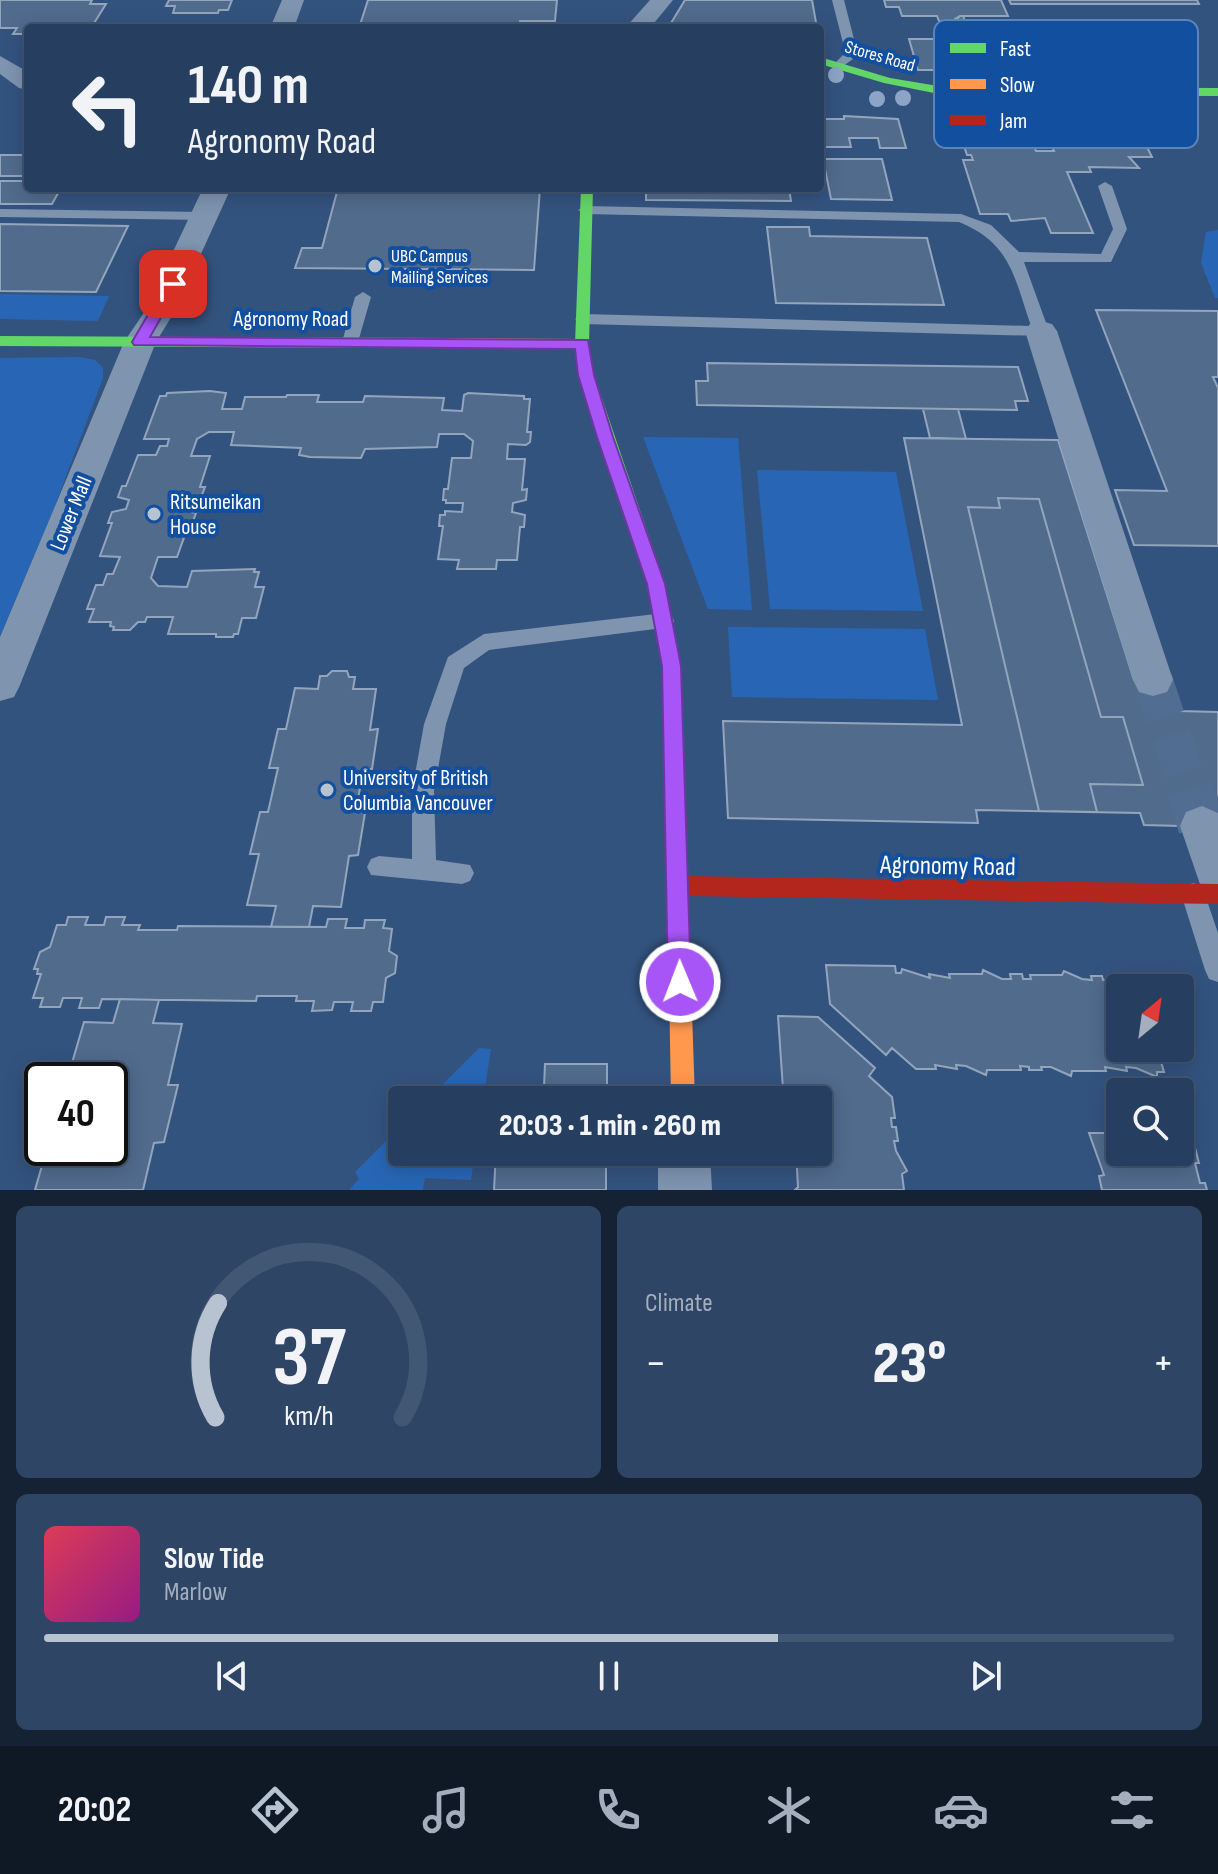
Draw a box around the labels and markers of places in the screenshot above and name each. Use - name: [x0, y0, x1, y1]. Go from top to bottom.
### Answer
- place label: UBC Campus Mailing Services: [391, 246, 488, 288]
- pin: [139, 250, 207, 318]
- marker: UBC Campus Mailing Services: [366, 257, 384, 275]
- place label: Ritsumeikan House: [170, 489, 261, 541]
- marker: Ritsumeikan House: [145, 505, 163, 523]
- place label: University of British Columbia Vancouver: [343, 765, 493, 817]
- marker: University of British Columbia Vancouver: [318, 781, 336, 799]

